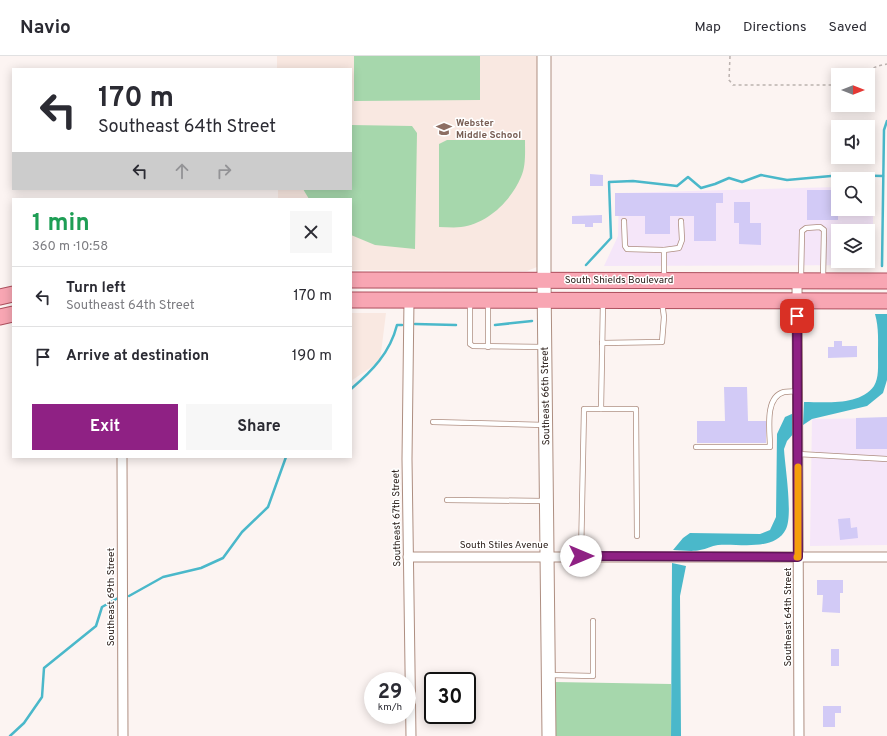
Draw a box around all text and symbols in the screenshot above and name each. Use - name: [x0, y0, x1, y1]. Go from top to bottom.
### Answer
- text: Navio: [20, 16, 71, 40]
- text: Map: [695, 19, 721, 36]
- text: Directions: [743, 19, 807, 36]
- text: Saved: [829, 19, 867, 36]
- north arrow: [831, 68, 875, 112]
- map controls: [831, 68, 875, 268]
- text: 170 m: [98, 81, 174, 117]
- icon: left: [32, 84, 84, 136]
- text: Southeast 64th Street: [98, 116, 276, 139]
- place label: Webster Middle School: [456, 117, 521, 142]
- school or university icon: Webster Middle School: [435, 120, 453, 138]
- button: sound: [831, 120, 875, 164]
- icon: left: [129, 160, 151, 182]
- icon: ahead: [171, 160, 193, 182]
- icon: right: [213, 160, 235, 182]
- button: search: [831, 172, 875, 216]
- text: 1 min: [32, 209, 90, 239]
- button: close: [290, 211, 332, 253]
- button: layers: [831, 224, 875, 268]
- text: 360 m · 10:58: [32, 239, 108, 255]
- street label: South Shields Boulevard: [565, 274, 673, 287]
- text: Turn left: [66, 279, 126, 298]
- icon: left: [32, 286, 54, 308]
- text: 170 m: [293, 287, 332, 306]
- text: Southeast 64th Street: [66, 298, 195, 314]
- pin: [780, 299, 814, 333]
- icon: arrive: [786, 305, 808, 327]
- icon: arrive: [32, 346, 54, 368]
- street label: Southeast 66th Street: [539, 346, 553, 445]
- text: Arrive at destination: [66, 347, 209, 366]
- text: 190 m: [292, 347, 332, 366]
- button: Exit: [32, 404, 178, 450]
- button: Share: [186, 404, 332, 450]
- street label: Southeast 67th Street: [390, 469, 404, 567]
- position arrow: [560, 535, 602, 577]
- street label: South Stiles Avenue: [460, 539, 548, 552]
- street label: Southeast 69th Street: [105, 548, 118, 646]
- street label: Southeast 64th Street: [782, 567, 795, 666]
- speed limit sign: 30: [424, 672, 476, 724]
- text: 29: [378, 680, 402, 706]
- text: km/h: [378, 701, 402, 714]

